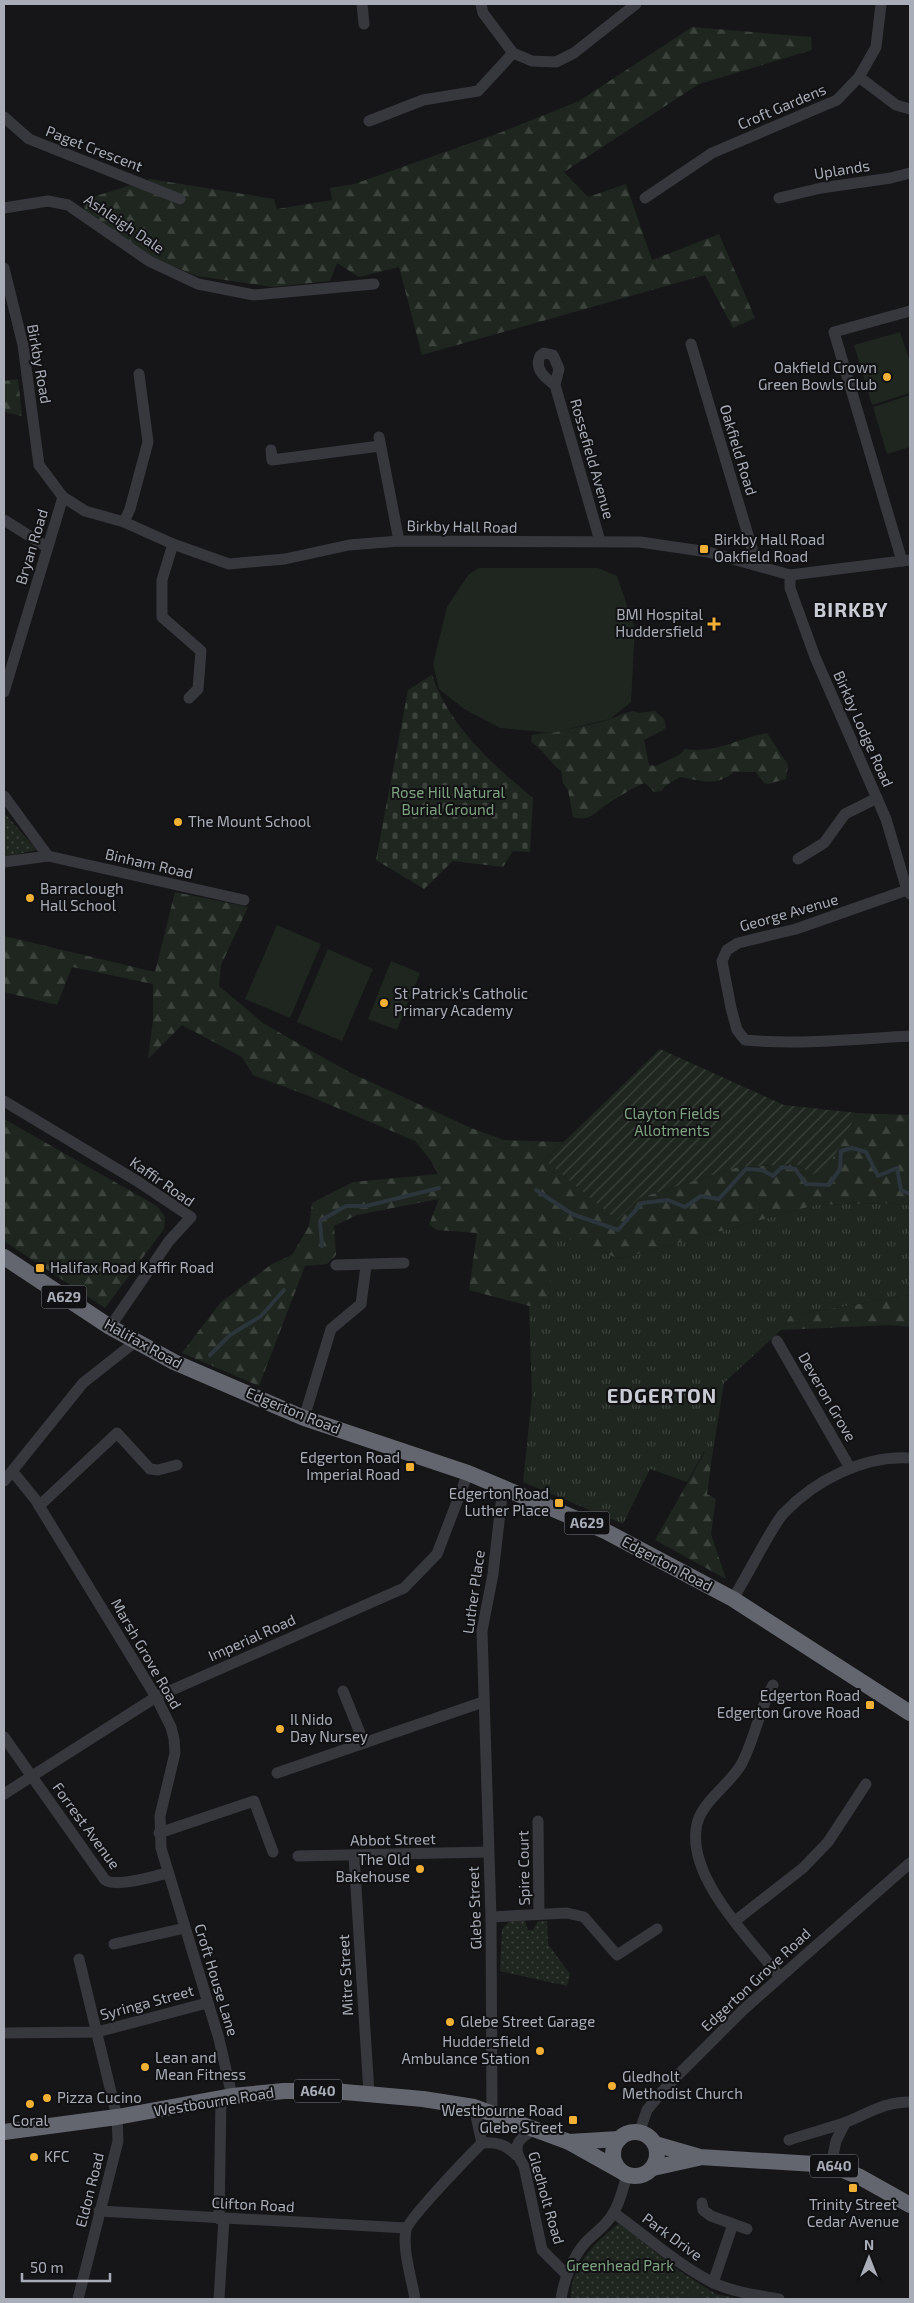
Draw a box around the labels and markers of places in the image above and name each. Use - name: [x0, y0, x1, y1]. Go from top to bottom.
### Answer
- place label: Oakfield Crown Green Bowls Club: [758, 358, 877, 393]
- marker: Oakfield Crown Green Bowls Club: [881, 371, 893, 383]
- place label: Birkby Hall Road Oakfield Road: [714, 530, 825, 565]
- marker: Birkby Hall Road Oakfield Road: [698, 543, 710, 555]
- place label: BMI Hospital Huddersfield: [615, 605, 704, 640]
- marker: BMI Hospital Huddersfield: [707, 617, 721, 631]
- place label: The Mount School: [188, 812, 311, 830]
- marker: The Mount School: [172, 816, 184, 828]
- place label: Barraclough Hall School: [40, 879, 124, 914]
- marker: Barraclough Hall School: [24, 892, 36, 904]
- place label: St Patrick's Catholic Primary Academy: [394, 984, 528, 1019]
- marker: St Patrick's Catholic Primary Academy: [378, 997, 390, 1009]
- place label: Halifax Road Kaffir Road: [50, 1258, 214, 1276]
- marker: Halifax Road Kaffir Road: [34, 1262, 46, 1274]
- place label: Edgerton Road Imperial Road: [300, 1448, 400, 1483]
- marker: Edgerton Road Imperial Road: [404, 1461, 416, 1473]
- place label: Edgerton Road Luther Place: [449, 1484, 549, 1519]
- marker: Edgerton Road Luther Place: [553, 1497, 565, 1509]
- place label: Edgerton Road Edgerton Grove Road: [717, 1686, 860, 1721]
- marker: Edgerton Road Edgerton Grove Road: [864, 1699, 876, 1711]
- place label: Il Nido Day Nursey: [290, 1710, 368, 1745]
- marker: Il Nido Day Nursey: [274, 1723, 286, 1735]
- place label: The Old Bakehouse: [336, 1850, 410, 1885]
- marker: The Old Bakehouse: [414, 1863, 426, 1875]
- place label: Glebe Street Garage: [460, 2012, 595, 2030]
- marker: Glebe Street Garage: [444, 2016, 456, 2028]
- place label: Huddersfield Ambulance Station: [401, 2032, 530, 2067]
- marker: Huddersfield Ambulance Station: [534, 2045, 546, 2057]
- place label: Lean and Mean Fitness: [155, 2048, 246, 2083]
- marker: Lean and Mean Fitness: [139, 2061, 151, 2073]
- place label: Gledholt Methodist Church: [622, 2067, 743, 2102]
- marker: Gledholt Methodist Church: [606, 2080, 618, 2092]
- place label: Pizza Cucino: [57, 2088, 142, 2106]
- marker: Pizza Cucino: [41, 2092, 53, 2104]
- marker: Coral: [24, 2098, 36, 2110]
- place label: Westbourne Road Glebe Street: [441, 2101, 563, 2136]
- place label: Coral: [12, 2111, 48, 2129]
- marker: Westbourne Road Glebe Street: [567, 2114, 579, 2126]
- place label: KFC: [44, 2147, 70, 2165]
- marker: KFC: [28, 2151, 40, 2163]
- marker: Trinity Street Cedar Avenue: [847, 2182, 859, 2194]
- place label: Trinity Street Cedar Avenue: [807, 2195, 899, 2230]

